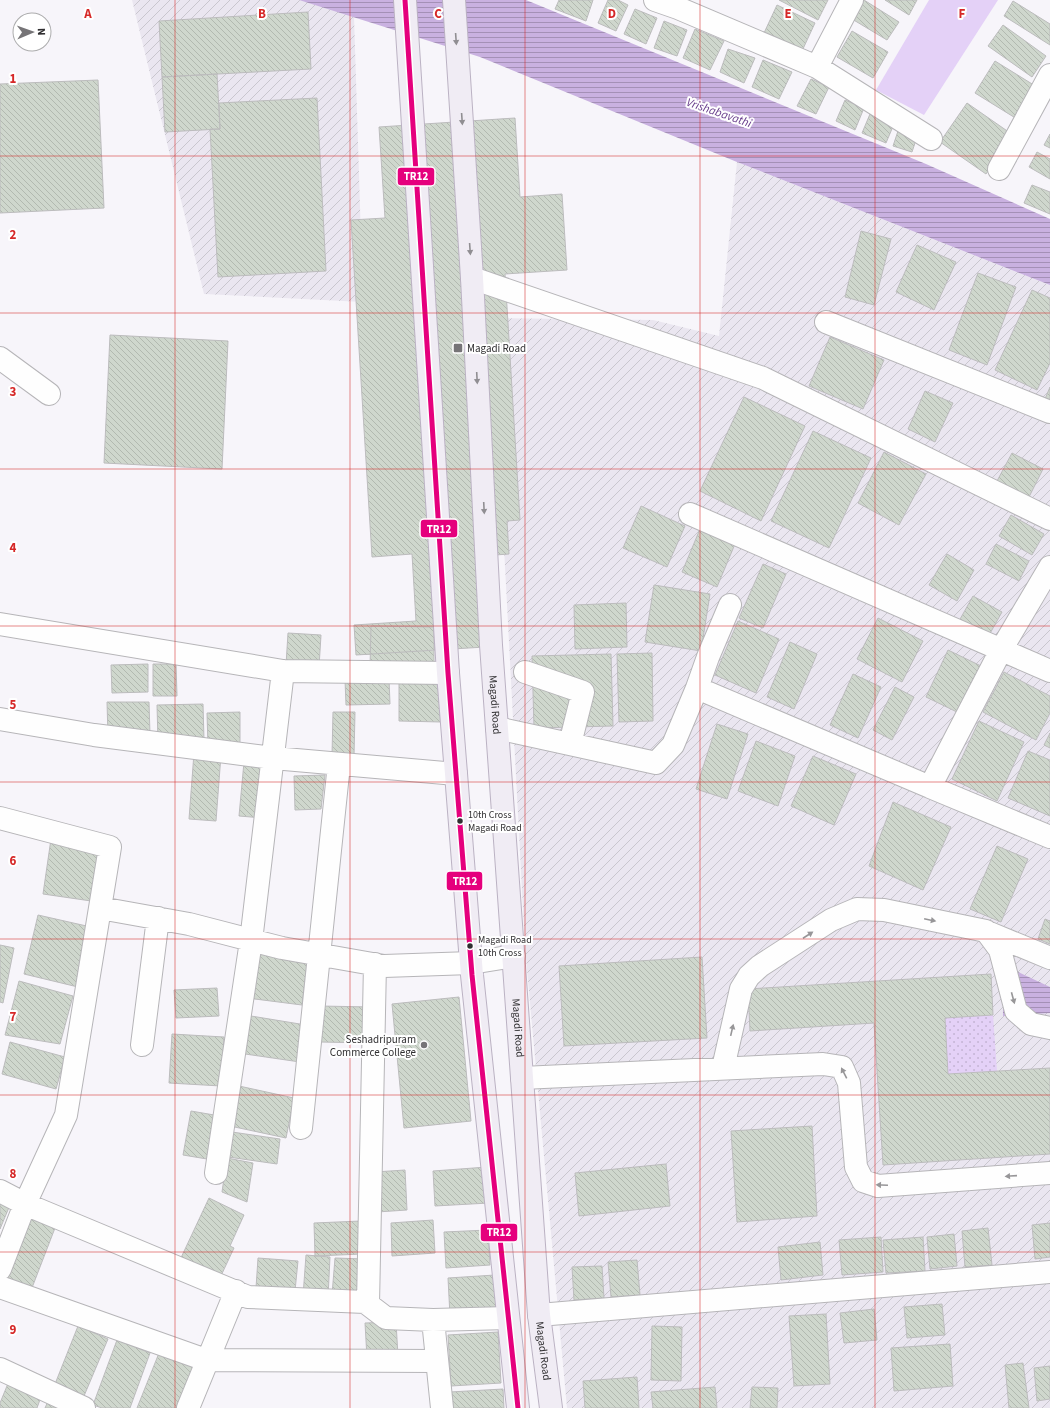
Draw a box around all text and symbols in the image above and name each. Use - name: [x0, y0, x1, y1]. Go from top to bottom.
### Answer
- text: A: [83, 5, 92, 23]
- text: B: [258, 5, 266, 23]
- text: C: [434, 5, 442, 23]
- text: D: [608, 5, 616, 23]
- text: E: [784, 5, 792, 23]
- text: F: [959, 5, 966, 23]
- north arrow: [12, 12, 52, 52]
- text: N: [34, 28, 49, 36]
- one-way arrow: [453, 33, 460, 45]
- text: 1: [10, 70, 17, 88]
- water label: Vrishabavathi: [684, 94, 754, 132]
- one-way arrow: [458, 113, 465, 125]
- line badge: TR12: [397, 167, 435, 186]
- text: TR12: [404, 169, 428, 184]
- text: 2: [10, 226, 17, 244]
- one-way arrow: [467, 243, 474, 255]
- place label: Magadi Road: [467, 341, 526, 356]
- marker: Magadi Road: [452, 342, 464, 354]
- one-way arrow: [474, 372, 481, 384]
- text: 3: [10, 383, 17, 401]
- one-way arrow: [481, 502, 487, 515]
- line badge: TR12: [420, 519, 458, 538]
- text: TR12: [427, 522, 451, 537]
- text: 4: [10, 539, 17, 557]
- street label: Magadi Road: [486, 675, 505, 735]
- text: 5: [10, 696, 17, 714]
- place label: 10th Cross Magadi Road: [468, 808, 522, 835]
- marker: 10th Cross Magadi Road: [455, 816, 465, 826]
- text: 6: [10, 852, 17, 870]
- line badge: TR12: [446, 871, 483, 891]
- text: TR12: [453, 874, 477, 889]
- one-way arrow: [924, 917, 937, 923]
- one-way arrow: [803, 931, 814, 939]
- place label: Magadi Road 10th Cross: [478, 933, 532, 960]
- marker: Magadi Road 10th Cross: [465, 941, 475, 951]
- one-way arrow: [1010, 992, 1016, 1004]
- street label: Magadi Road: [509, 998, 528, 1058]
- text: 7: [10, 1008, 17, 1026]
- one-way arrow: [729, 1024, 735, 1037]
- place label: Seshadripuram Commerce College: [330, 1032, 417, 1060]
- marker: Seshadripuram Commerce College: [419, 1040, 429, 1050]
- one-way arrow: [841, 1067, 847, 1079]
- text: 8: [10, 1165, 17, 1183]
- one-way arrow: [1005, 1172, 1017, 1179]
- one-way arrow: [875, 1182, 888, 1188]
- line badge: TR12: [480, 1223, 518, 1242]
- text: TR12: [487, 1225, 511, 1240]
- text: 9: [10, 1321, 17, 1339]
- street label: Magadi Road: [532, 1321, 555, 1381]

